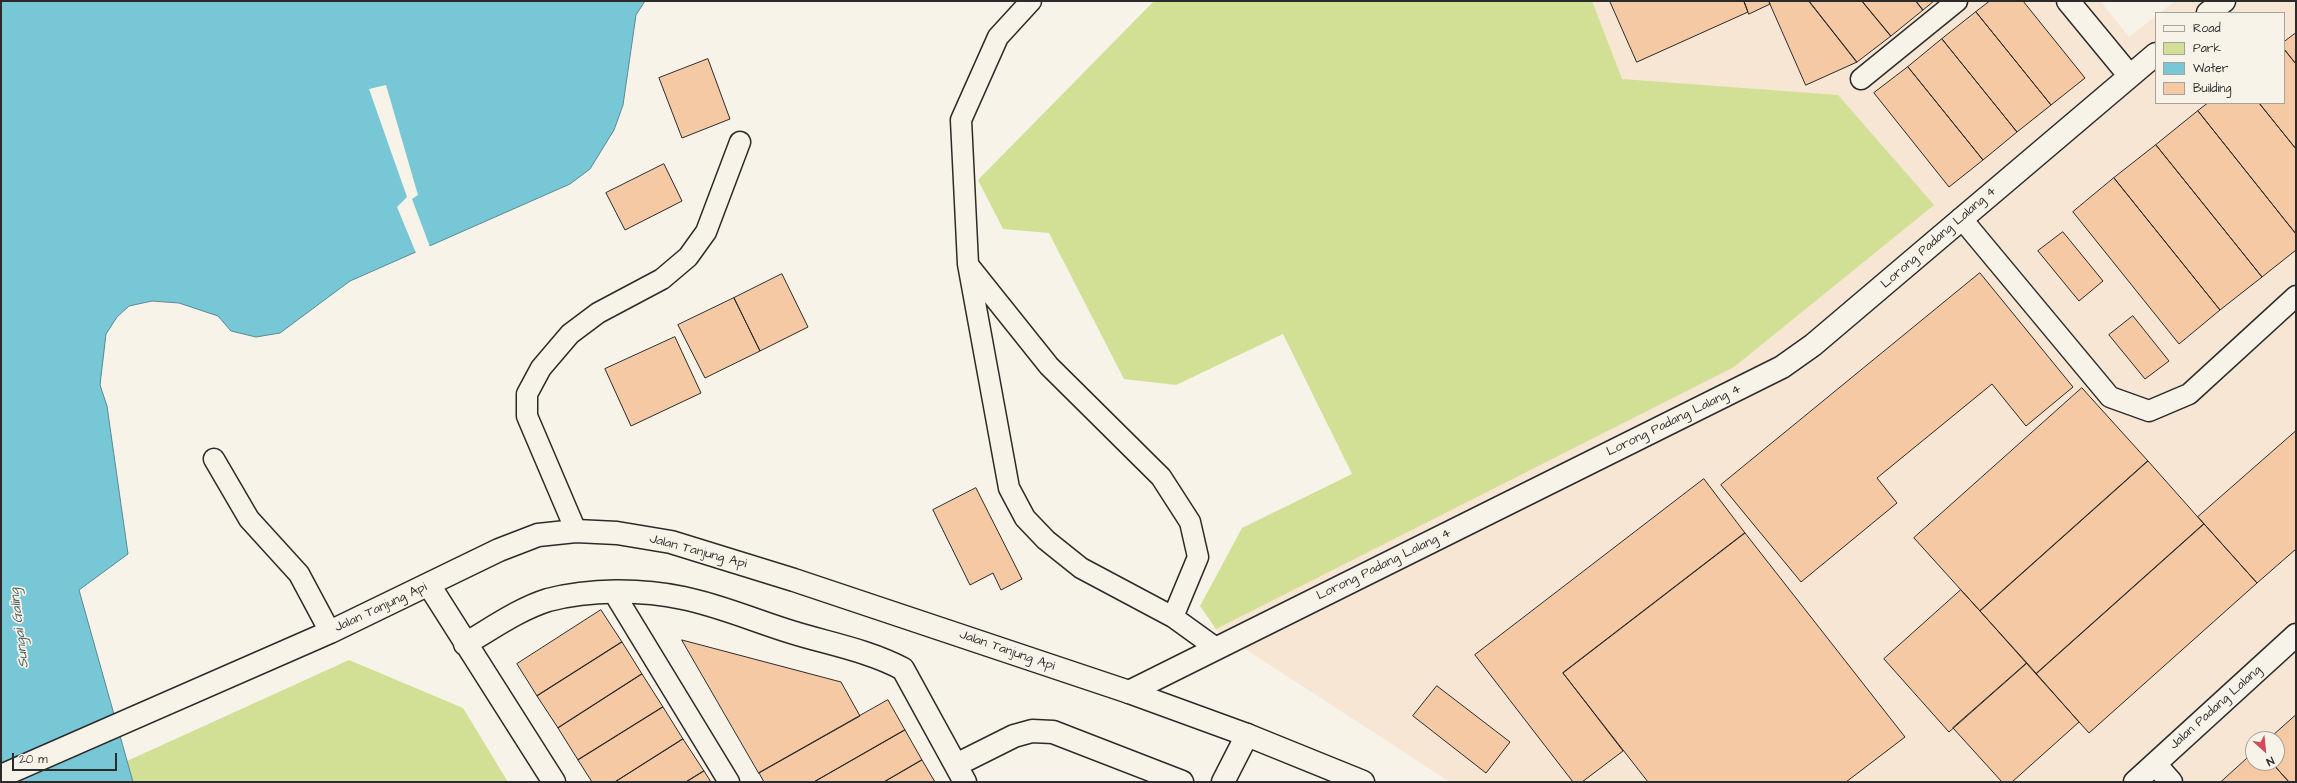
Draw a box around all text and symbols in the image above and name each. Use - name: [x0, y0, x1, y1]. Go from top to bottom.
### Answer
- legend: [2155, 12, 2285, 104]
- text: Road: [2193, 20, 2221, 37]
- text: Park: [2193, 40, 2221, 57]
- text: Water: [2193, 60, 2228, 77]
- text: Building: [2193, 80, 2231, 97]
- street label: Lorong Padang Lalang 4: [1878, 184, 2000, 292]
- street label: Lorong Padang Lalang 4: [1604, 382, 1744, 460]
- street label: Lorong Padang Lalang 4: [1314, 526, 1454, 604]
- street label: Jalan Tanjung Api: [648, 532, 748, 572]
- street label: Jalan Tanjung Api: [332, 580, 430, 636]
- water label: Sungai Galing: [7, 587, 33, 669]
- street label: Jalan Tanjung Api: [957, 627, 1057, 675]
- street label: Jalan Padang Lalang: [2167, 663, 2265, 753]
- north arrow: [2245, 731, 2285, 771]
- scale bar: [14, 745, 119, 771]
- text: 20 m: [19, 751, 48, 768]
- text: N: [2264, 753, 2277, 769]

